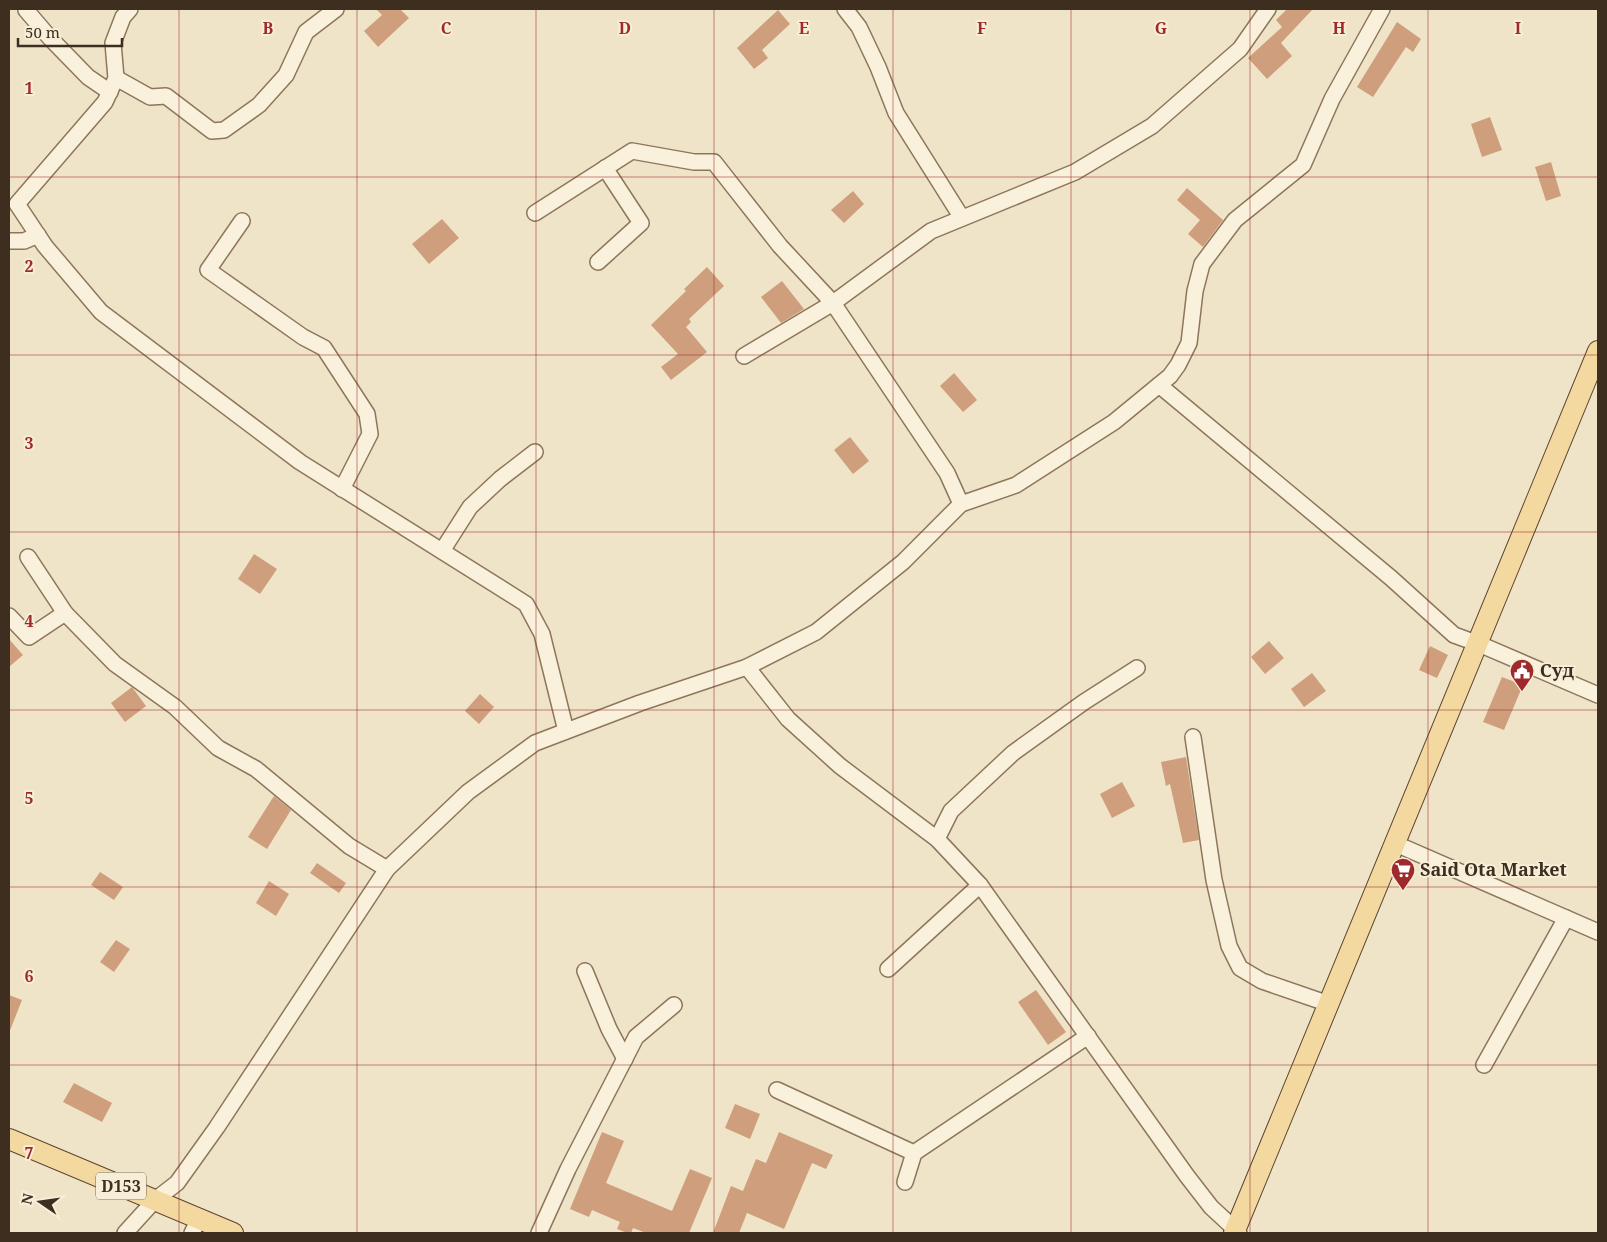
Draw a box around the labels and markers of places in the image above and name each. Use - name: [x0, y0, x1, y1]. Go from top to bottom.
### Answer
- public building icon: Суд: [1509, 658, 1535, 692]
- place label: Суд: [1540, 658, 1574, 682]
- supermarket icon: Said Ota Market: [1390, 857, 1416, 891]
- place label: Said Ota Market: [1420, 857, 1567, 881]

